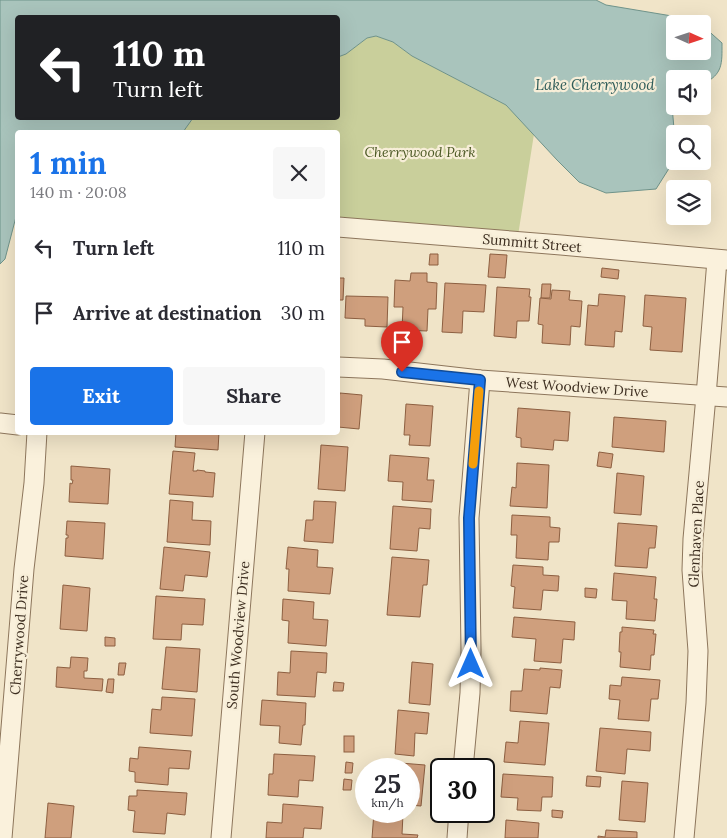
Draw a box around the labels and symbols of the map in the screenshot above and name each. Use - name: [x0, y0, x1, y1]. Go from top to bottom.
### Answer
- north arrow: [666, 15, 711, 60]
- water label: Lake Cherrywood: [535, 75, 655, 94]
- park label: Cherrywood Park: [364, 143, 476, 161]
- street label: Summitt Street: [482, 230, 583, 256]
- pin: [381, 321, 423, 372]
- street label: West Woodview Drive: [505, 373, 649, 401]
- street label: Glenhaven Place: [684, 480, 708, 588]
- street label: South Woodview Drive: [223, 560, 253, 710]
- street label: Cherrywood Drive: [6, 574, 32, 695]
- position arrow: [444, 637, 496, 689]
- speed limit sign: 30: [430, 758, 495, 823]

